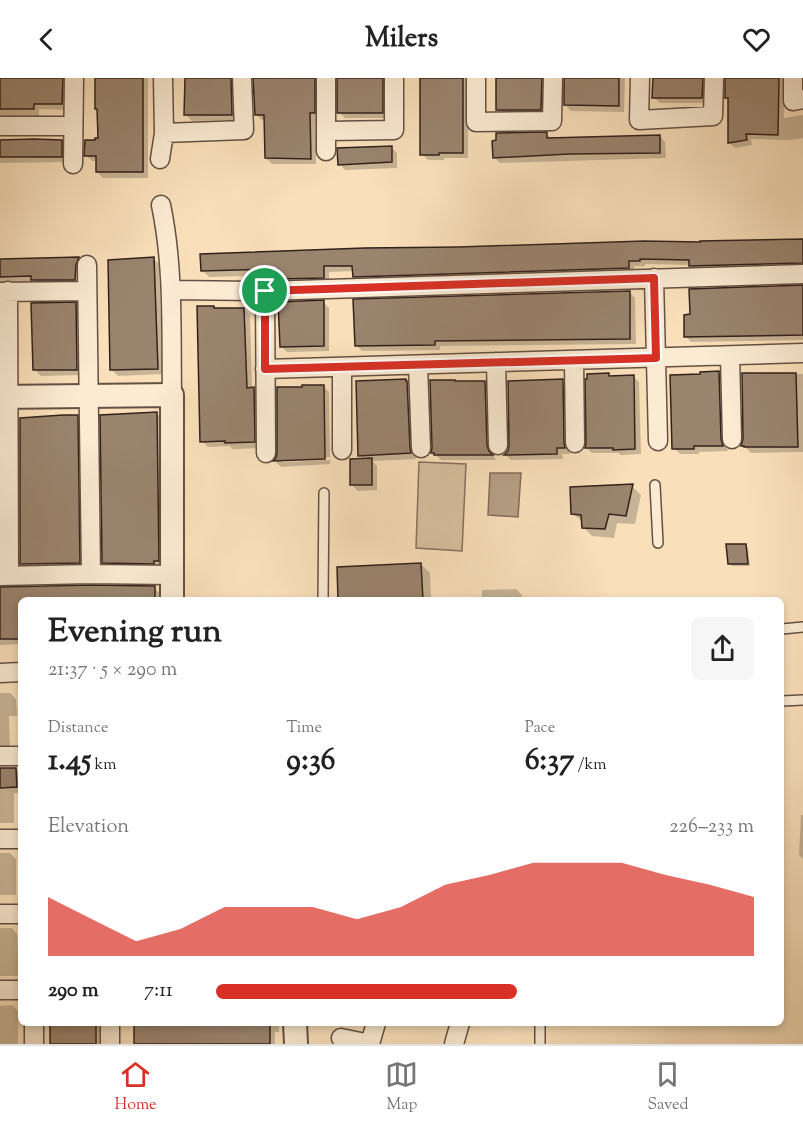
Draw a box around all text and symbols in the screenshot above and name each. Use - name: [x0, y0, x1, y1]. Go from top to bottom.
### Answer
- text: Milers: [365, 20, 438, 59]
- icon: back: [30, 23, 63, 56]
- icon: heart: [740, 23, 773, 56]
- pin: [239, 265, 290, 316]
- icon: arrive: [248, 274, 281, 307]
- text: Evening run: [48, 609, 222, 657]
- button: share: [691, 617, 754, 680]
- text: 21:37 · 5 × 290 m: [48, 656, 177, 685]
- text: Distance: [48, 717, 108, 740]
- text: Time: [286, 717, 322, 740]
- text: Pace: [525, 717, 555, 740]
- text: 1.45: [48, 740, 91, 783]
- text: 9:36: [286, 740, 335, 783]
- text: 6:37: [525, 740, 574, 783]
- text: km: [91, 754, 117, 777]
- text: /km: [574, 754, 607, 777]
- text: Elevation: [48, 813, 129, 842]
- text: 226–233 m: [669, 813, 754, 842]
- text: 290 m: [48, 977, 98, 1006]
- text: 7:11: [144, 977, 173, 1006]
- tab: Home: [114, 1058, 156, 1117]
- tab: Map: [385, 1058, 418, 1117]
- tab: Saved: [647, 1058, 688, 1117]

